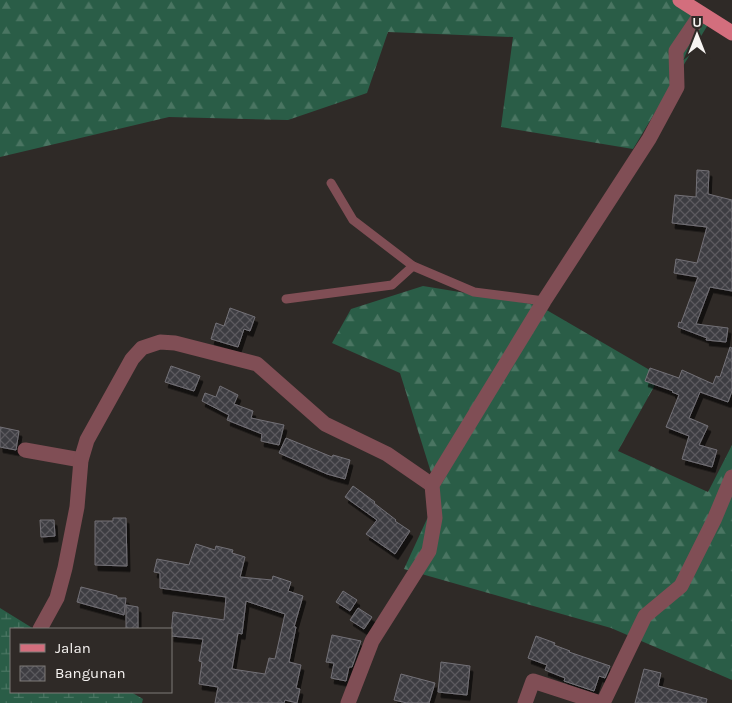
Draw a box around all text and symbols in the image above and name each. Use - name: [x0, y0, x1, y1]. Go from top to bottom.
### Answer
- north arrow: [672, 10, 722, 60]
- text: U: [692, 14, 702, 31]
- legend: [10, 628, 172, 693]
- text: Jalan: [55, 639, 91, 657]
- text: Bangunan: [55, 664, 126, 682]

